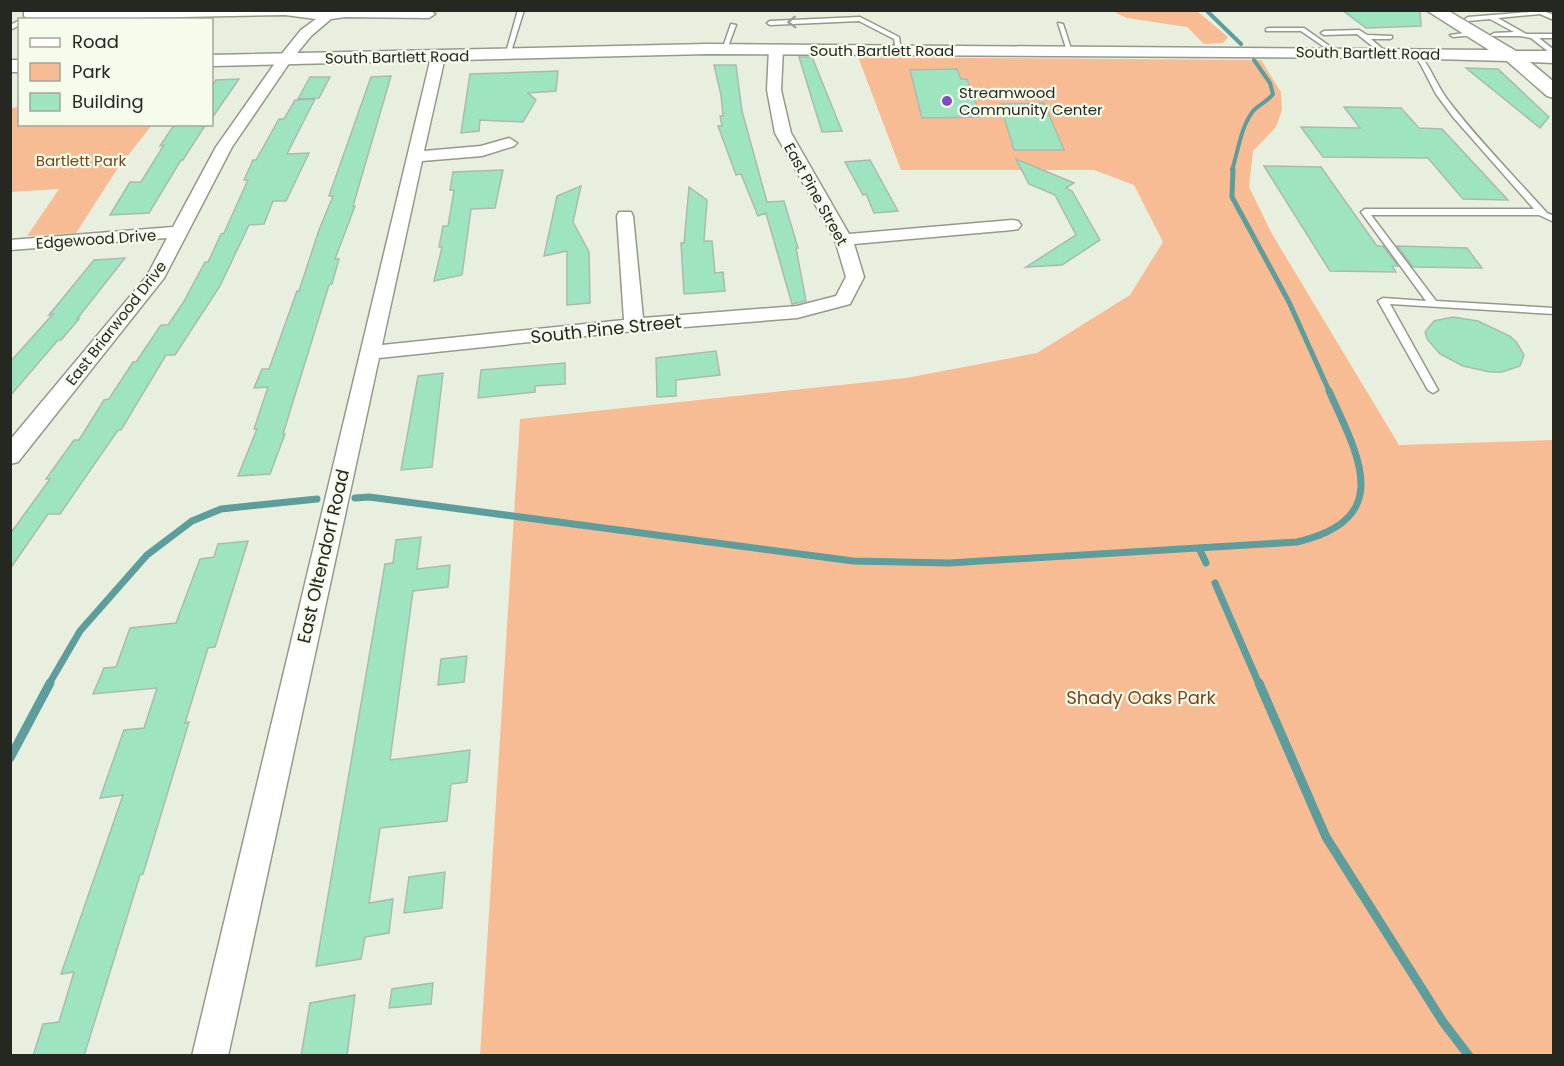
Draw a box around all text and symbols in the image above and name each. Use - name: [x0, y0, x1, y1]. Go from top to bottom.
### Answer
- one-way arrow: [788, 16, 797, 28]
- legend: [18, 18, 213, 126]
- text: Road: [72, 29, 119, 54]
- street label: South Bartlett Road: [810, 40, 954, 61]
- street label: South Bartlett Road: [1296, 41, 1440, 65]
- street label: South Bartlett Road: [325, 45, 469, 69]
- text: Park: [72, 59, 111, 84]
- place label: Streamwood Community Center: [959, 82, 1103, 120]
- text: Building: [72, 89, 144, 114]
- marker: Streamwood Community Center: [940, 94, 954, 108]
- street label: East Pine Street: [779, 139, 853, 249]
- park label: Bartlett Park: [36, 150, 126, 171]
- street label: Edgewood Drive: [35, 224, 157, 254]
- street label: East Briarwood Drive: [61, 256, 171, 390]
- street label: South Pine Street: [529, 309, 683, 349]
- street label: East Oltendorf Road: [291, 467, 355, 645]
- park label: Shady Oaks Park: [1066, 685, 1217, 710]

